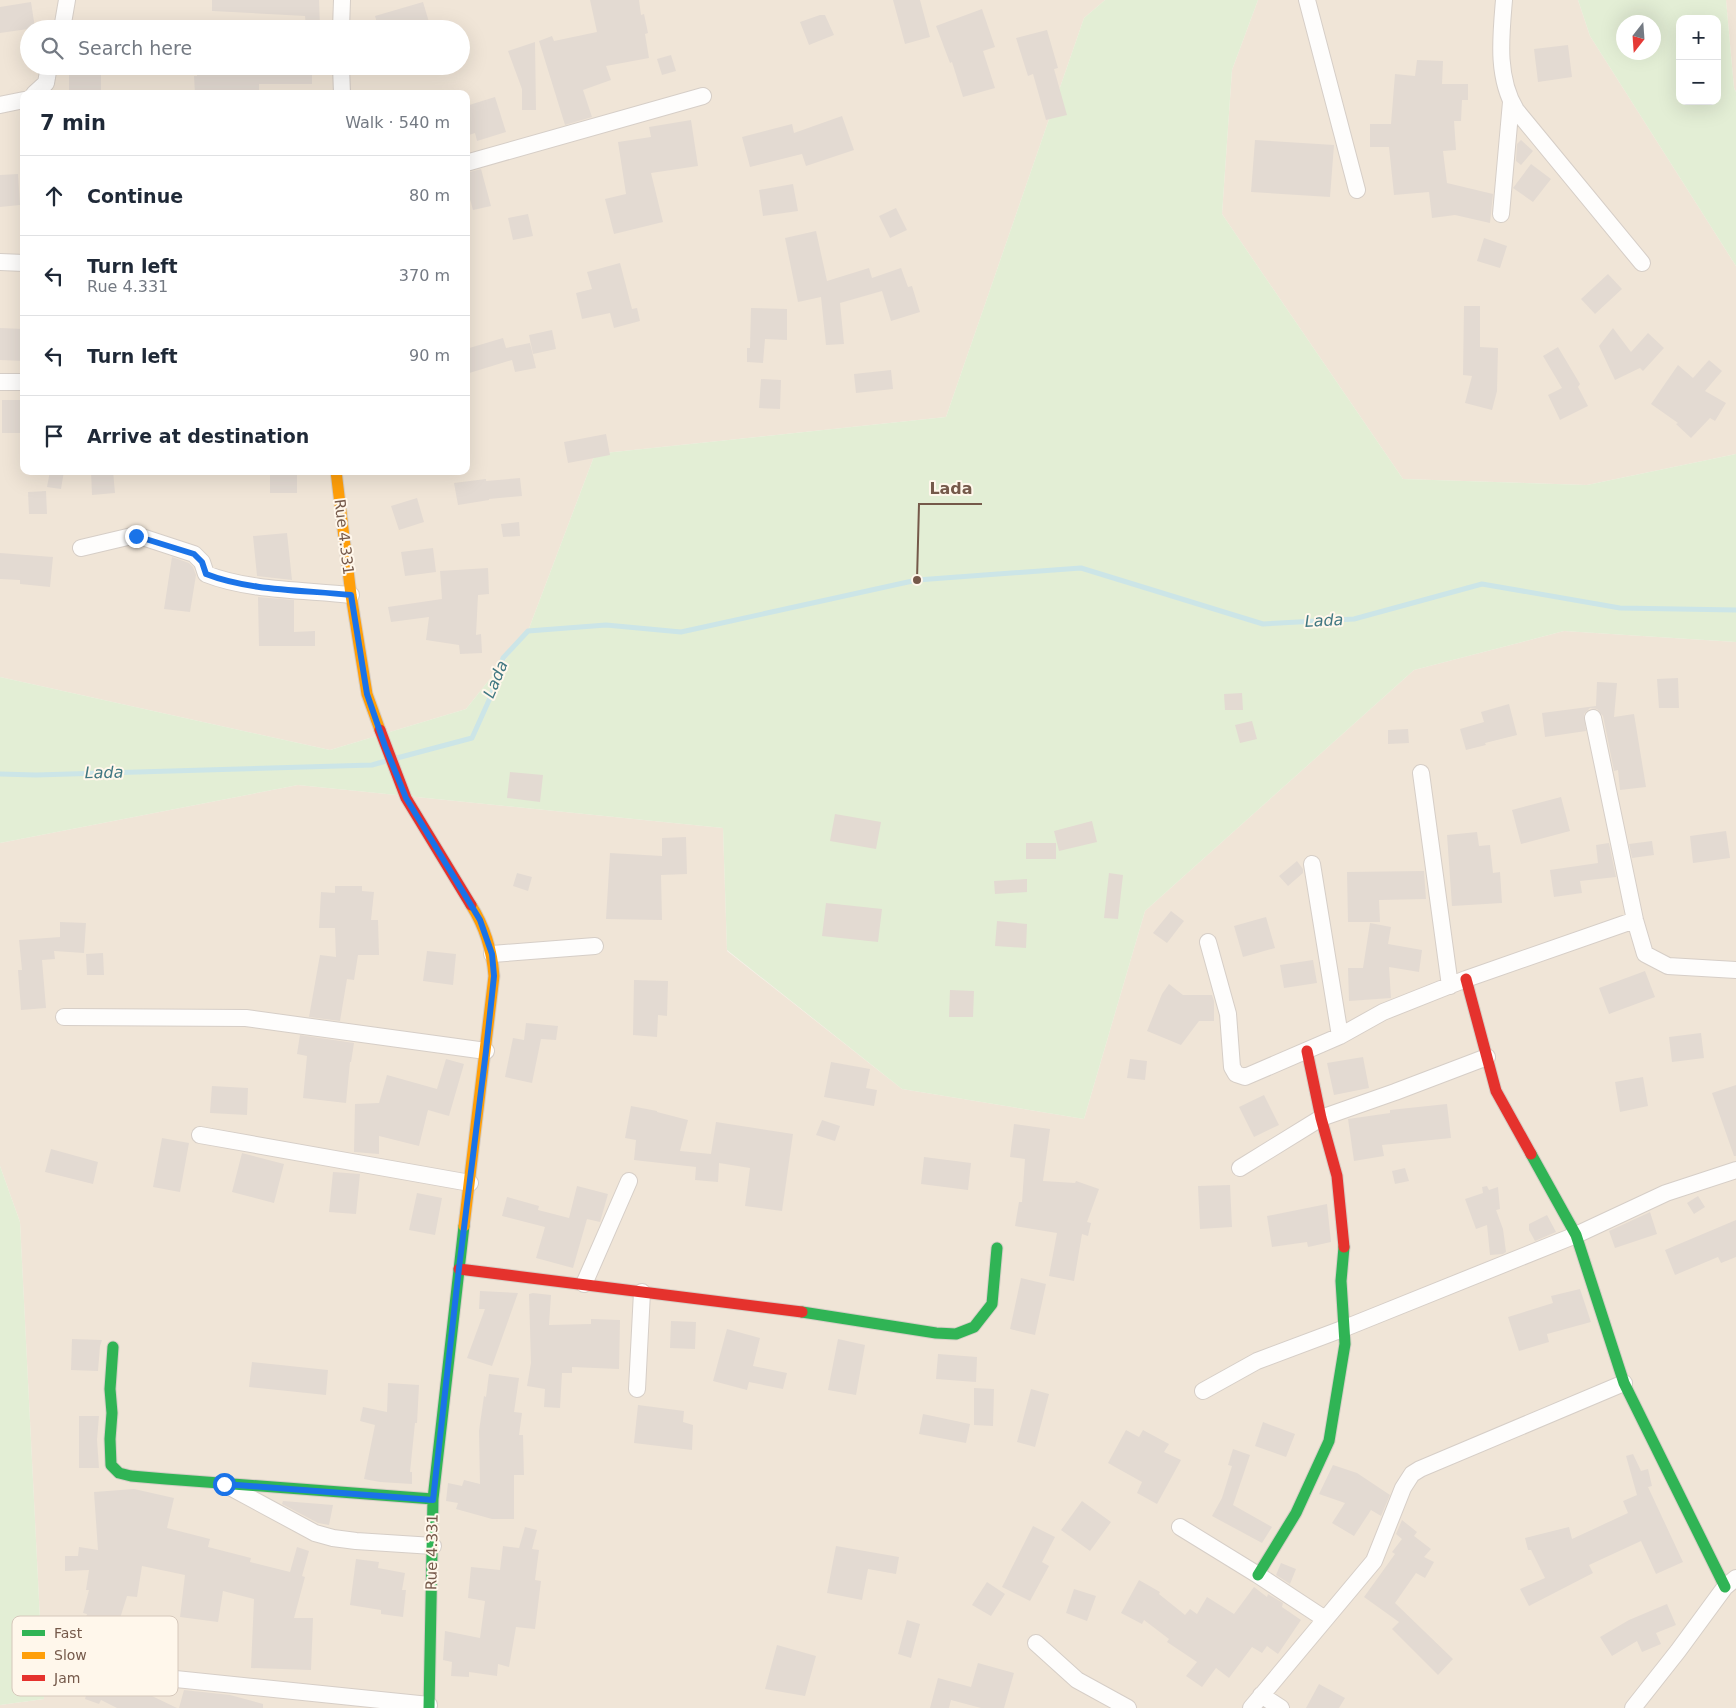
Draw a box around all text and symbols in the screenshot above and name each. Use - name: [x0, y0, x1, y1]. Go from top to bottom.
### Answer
- north arrow: [1616, 15, 1661, 60]
- map controls: [1676, 15, 1721, 105]
- button: +: [1676, 15, 1721, 60]
- search box: [20, 20, 470, 75]
- icon: search: [38, 34, 66, 62]
- text: Search here: [78, 37, 192, 59]
- button: −: [1676, 60, 1721, 105]
- text: 7 min: [40, 111, 106, 135]
- text: Walk · 540 m: [345, 113, 450, 132]
- icon: ahead: [40, 182, 68, 210]
- text: Continue: [87, 185, 183, 207]
- text: 80 m: [409, 186, 450, 205]
- text: Turn left: [87, 255, 178, 277]
- icon: left: [40, 262, 68, 290]
- text: 370 m: [399, 266, 450, 285]
- text: Rue 4.331: [87, 277, 168, 296]
- icon: left: [40, 342, 68, 370]
- text: Turn left: [87, 345, 178, 367]
- text: 90 m: [409, 346, 450, 365]
- icon: arrive: [40, 422, 68, 450]
- text: Arrive at destination: [87, 425, 309, 447]
- callout: Lada: [919, 473, 982, 504]
- text: Lada: [929, 479, 973, 498]
- street label: Rue 4.331: [330, 498, 358, 576]
- route end: [125, 525, 148, 548]
- water label: Lada: [1304, 610, 1344, 631]
- water label: Lada: [479, 658, 512, 701]
- water label: Lada: [85, 763, 124, 782]
- route start: [213, 1473, 236, 1496]
- street label: Rue 4.331: [422, 1514, 442, 1590]
- legend: [12, 1616, 178, 1696]
- text: Fast: [54, 1625, 83, 1641]
- text: Slow: [54, 1647, 87, 1663]
- text: Jam: [53, 1670, 80, 1686]

